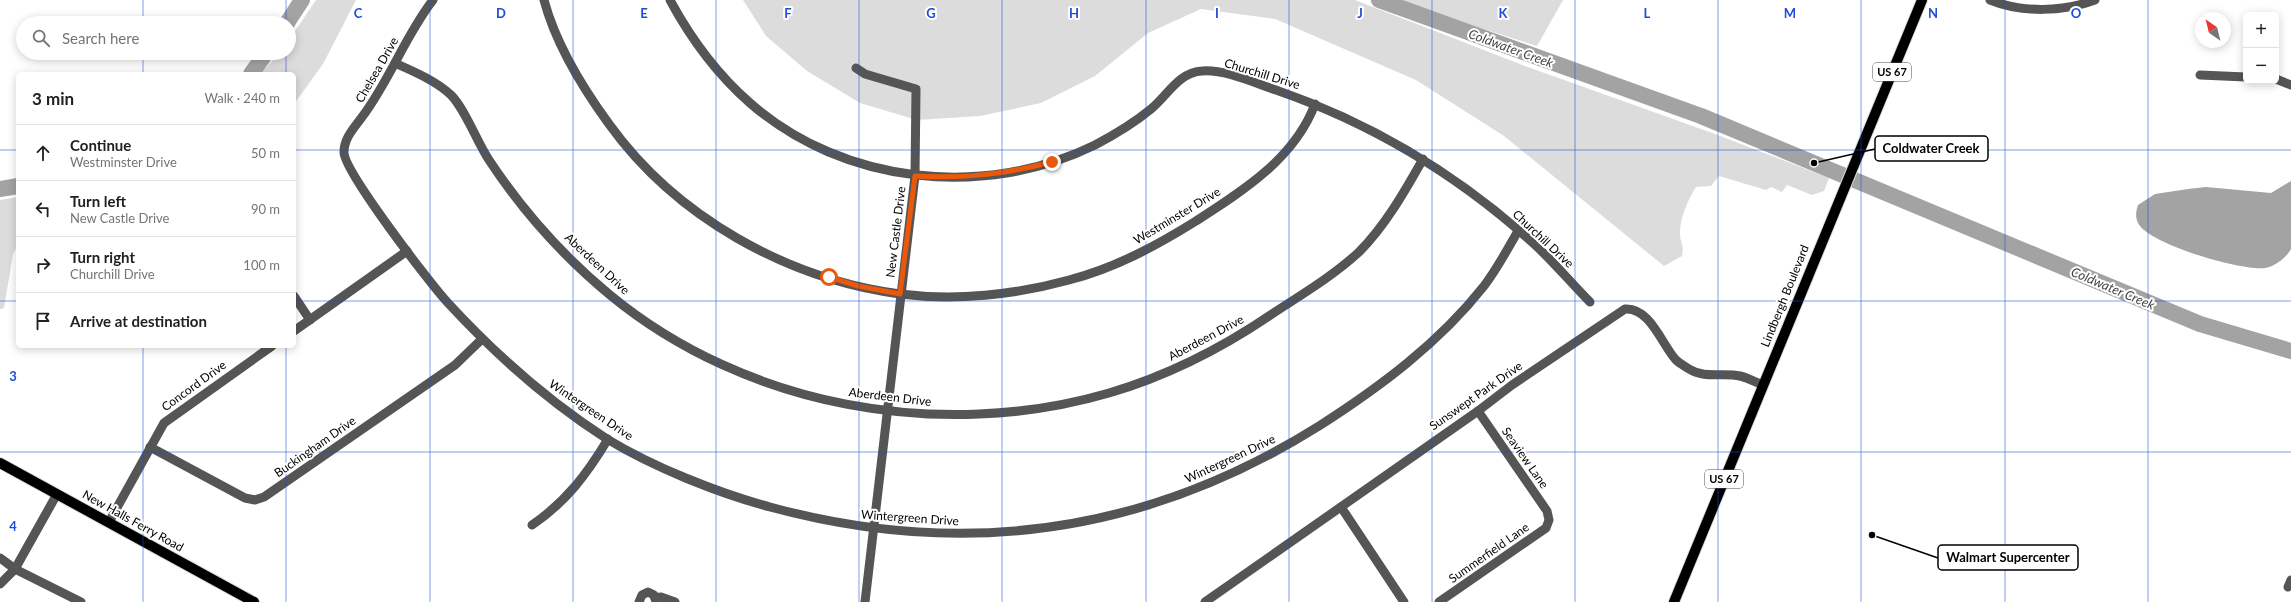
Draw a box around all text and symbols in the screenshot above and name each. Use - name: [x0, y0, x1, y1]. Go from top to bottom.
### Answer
- text: C: [354, 5, 363, 21]
- text: D: [496, 5, 506, 21]
- text: E: [640, 5, 648, 21]
- text: F: [784, 5, 792, 21]
- text: G: [926, 5, 936, 21]
- text: H: [1069, 5, 1079, 21]
- text: I: [1215, 5, 1219, 21]
- text: J: [1357, 5, 1363, 21]
- text: K: [1499, 5, 1509, 21]
- text: L: [1644, 5, 1651, 21]
- text: M: [1784, 5, 1796, 21]
- text: N: [1928, 5, 1938, 21]
- text: O: [2071, 5, 2082, 21]
- north arrow: [2195, 12, 2231, 48]
- map controls: [2243, 12, 2279, 84]
- button: +: [2243, 12, 2279, 48]
- search box: [16, 16, 296, 60]
- water label: Coldwater Creek: [1466, 25, 1556, 71]
- icon: search: [30, 27, 52, 49]
- text: Search here: [62, 29, 139, 47]
- street label: Chelsea Drive: [352, 34, 401, 105]
- button: −: [2243, 48, 2279, 84]
- street label: Churchill Drive: [1223, 55, 1302, 92]
- road number: US 67: [1873, 63, 1911, 81]
- text: 3 min: [32, 88, 74, 109]
- text: Walk · 240 m: [204, 90, 280, 106]
- text: Continue: [70, 136, 131, 154]
- callout: Coldwater Creek: [1875, 136, 1988, 161]
- text: Coldwater Creek: [1883, 140, 1980, 156]
- icon: ahead: [32, 142, 54, 164]
- text: 50 m: [251, 145, 280, 161]
- route end: [1043, 153, 1061, 171]
- text: Westminster Drive: [70, 154, 177, 170]
- street label: Westminster Drive: [1131, 184, 1223, 247]
- street label: New Castle Drive: [882, 185, 909, 278]
- text: Turn left: [70, 192, 126, 210]
- icon: left: [32, 198, 54, 220]
- text: 90 m: [251, 201, 280, 217]
- street label: Churchill Drive: [1510, 206, 1577, 271]
- text: New Castle Drive: [70, 210, 169, 226]
- street label: Aberdeen Drive: [562, 230, 633, 297]
- street label: Lindbergh Boulevard: [1757, 243, 1812, 349]
- text: Turn right: [70, 248, 135, 266]
- icon: right: [32, 254, 54, 276]
- text: 100 m: [243, 257, 280, 273]
- water label: Coldwater Creek: [2069, 263, 2158, 313]
- text: Churchill Drive: [70, 266, 155, 282]
- route start: [820, 268, 838, 286]
- icon: arrive: [32, 310, 54, 332]
- street label: Aberdeen Drive: [1166, 311, 1246, 364]
- text: Arrive at destination: [70, 312, 207, 330]
- street label: Concord Drive: [158, 357, 229, 414]
- street label: Sunswept Park Drive: [1426, 358, 1525, 433]
- text: 3: [9, 368, 17, 384]
- street label: Wintergreen Drive: [546, 376, 636, 443]
- street label: Aberdeen Drive: [848, 384, 932, 409]
- street label: Buckingham Drive: [271, 413, 358, 480]
- street label: Seaview Lane: [1499, 424, 1552, 491]
- street label: Wintergreen Drive: [1182, 431, 1277, 486]
- road number: US 67: [1705, 470, 1743, 488]
- street label: New Halls Ferry Road: [80, 487, 186, 555]
- street label: Wintergreen Drive: [861, 507, 960, 528]
- text: 4: [9, 518, 17, 534]
- street label: Summerfield Lane: [1446, 519, 1532, 586]
- callout: Walmart Supercenter: [1938, 545, 2078, 570]
- text: Walmart Supercenter: [1946, 549, 2070, 565]

